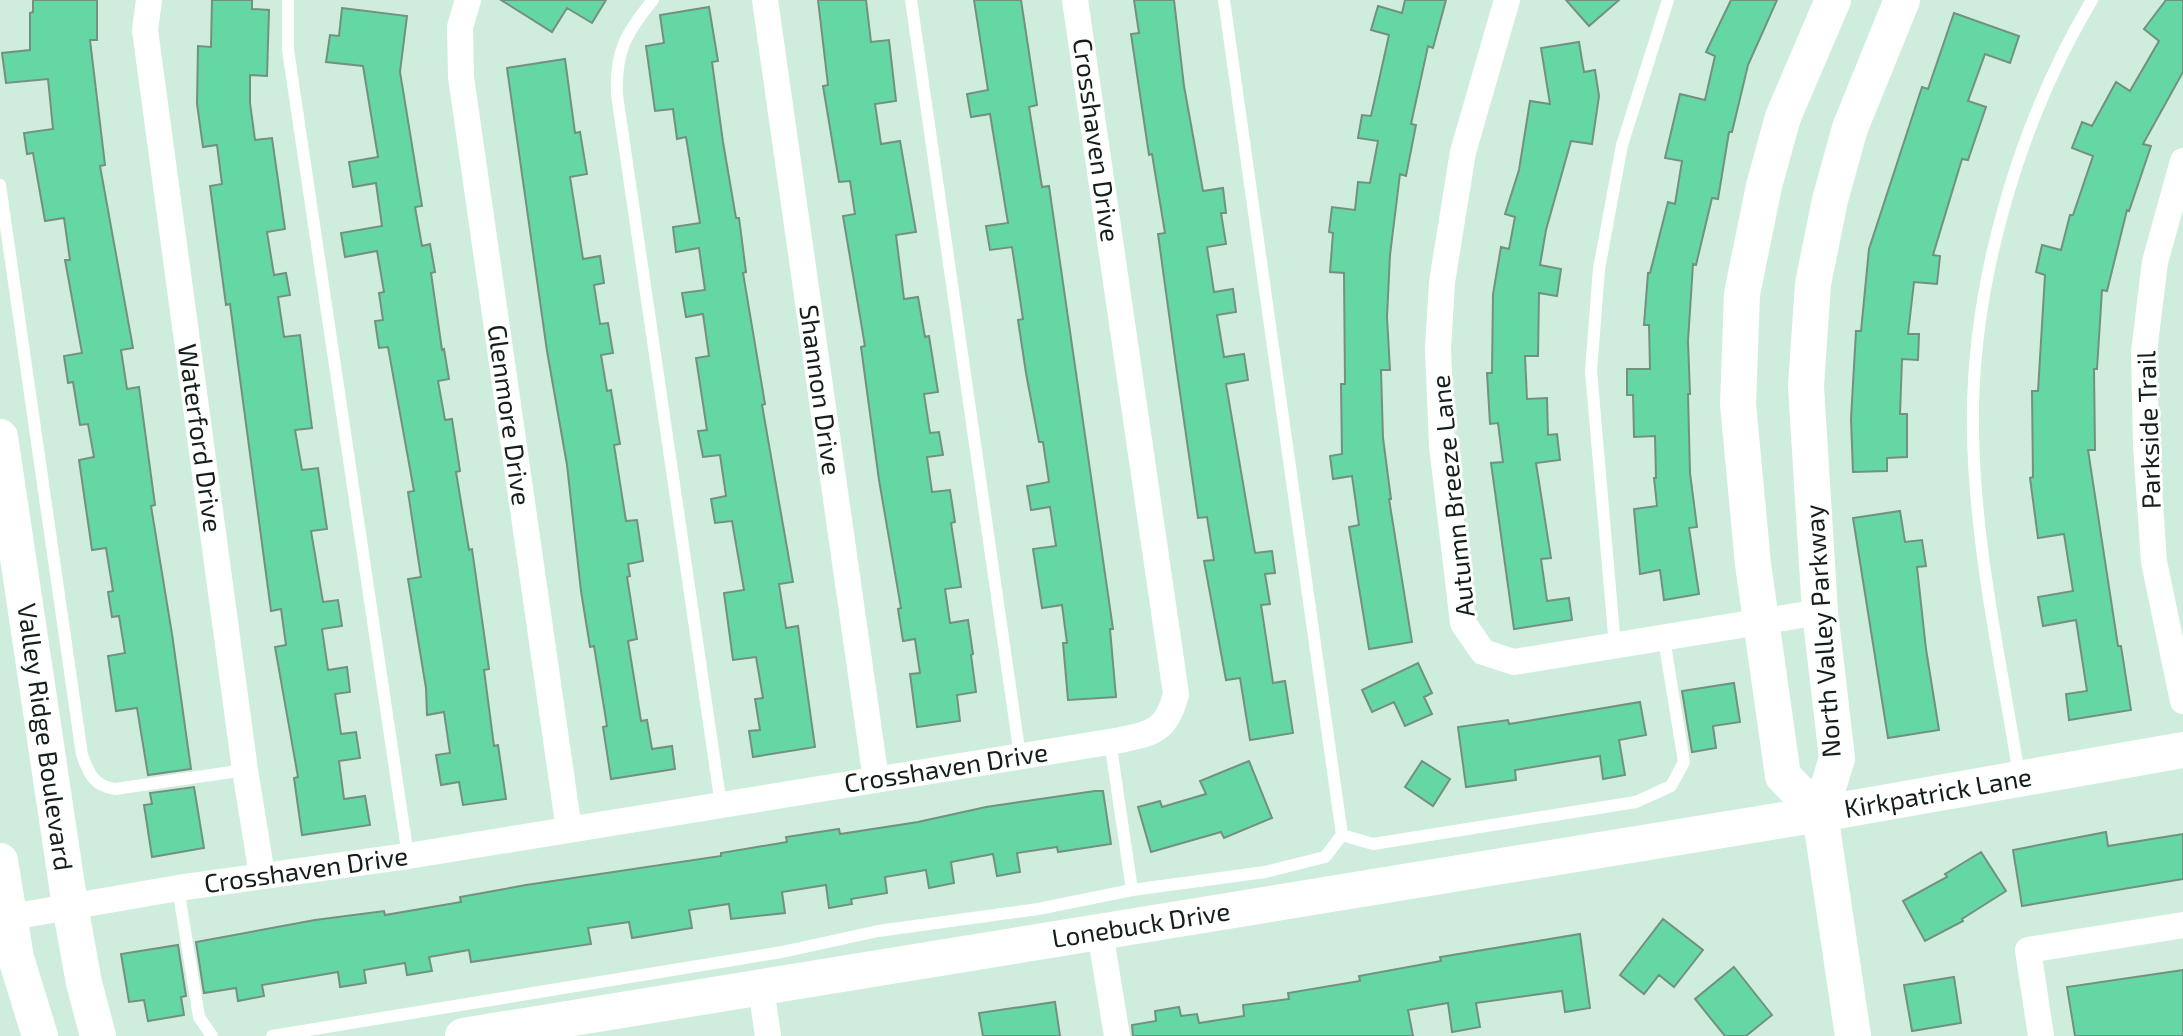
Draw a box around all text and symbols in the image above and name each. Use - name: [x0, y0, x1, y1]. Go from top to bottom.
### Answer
- street label: Crosshaven Drive: [1068, 36, 1127, 244]
- street label: Shannon Drive: [794, 303, 849, 477]
- street label: Glenmore Drive: [482, 322, 539, 507]
- street label: Waterford Drive: [173, 342, 230, 534]
- street label: Parkside Trail: [2129, 350, 2166, 510]
- street label: Autumn Breeze Lane: [1423, 374, 1480, 619]
- street label: North Valley Parkway: [1797, 503, 1846, 759]
- street label: Valley Ridge Boulevard: [12, 601, 81, 872]
- street label: Crosshaven Drive: [842, 735, 1050, 798]
- street label: Kirkpatrick Lane: [1842, 760, 2034, 823]
- street label: Crosshaven Drive: [202, 839, 410, 898]
- street label: Lonebuck Drive: [1049, 894, 1232, 953]

